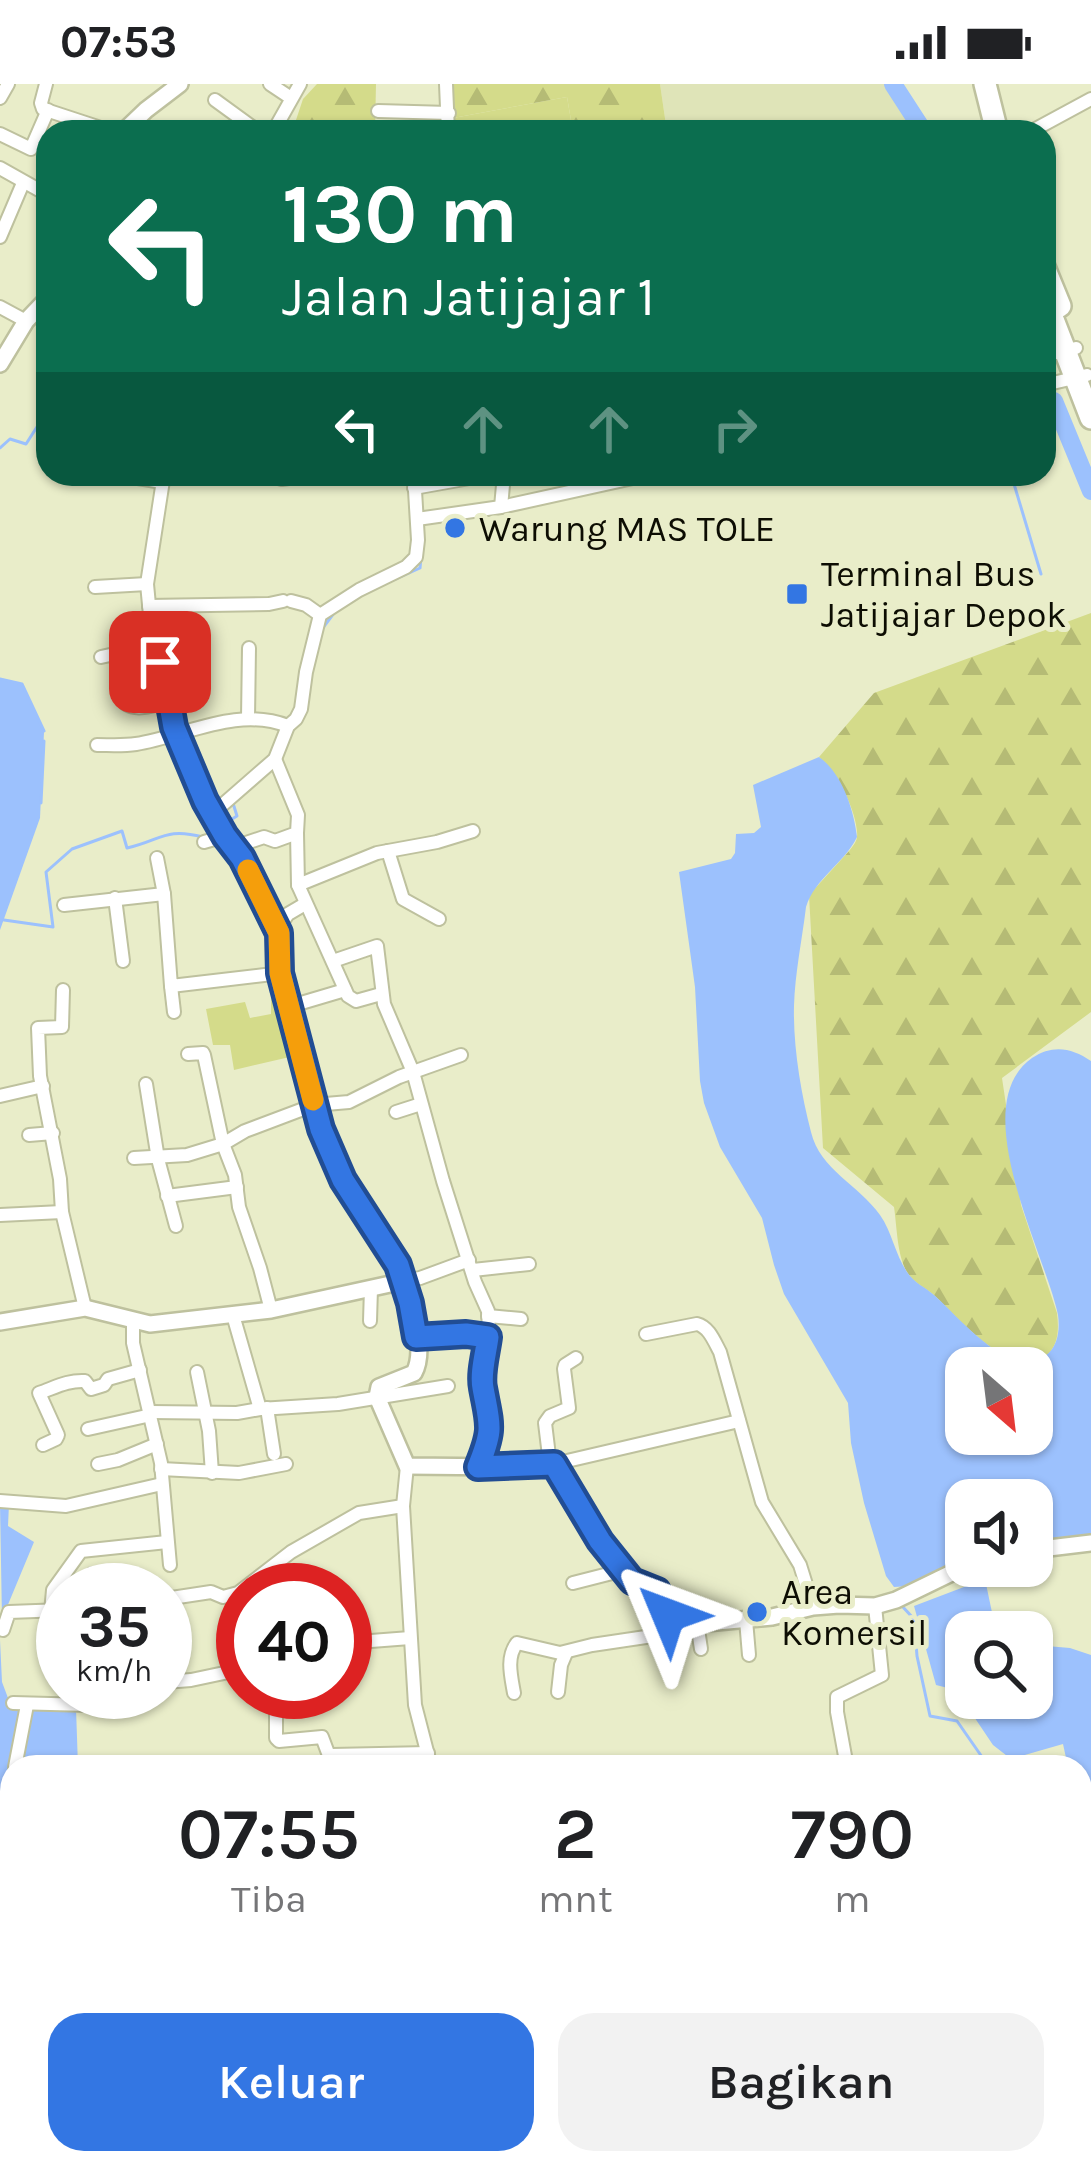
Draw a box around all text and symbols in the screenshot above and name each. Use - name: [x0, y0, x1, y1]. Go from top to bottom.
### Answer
- text: 07:53: [60, 16, 177, 68]
- text: 130 m: [282, 165, 518, 263]
- icon: left: [84, 168, 240, 324]
- text: Jalan Jatijajar 1: [282, 265, 655, 329]
- icon: left: [324, 396, 390, 462]
- icon: ahead: [450, 396, 516, 462]
- icon: ahead: [576, 396, 642, 462]
- icon: right: [702, 396, 768, 462]
- place label: Warung MAS TOLE: [479, 508, 775, 550]
- marker: Warung MAS TOLE: [442, 515, 468, 541]
- place label: Terminal Bus Jatijajar Depok: [821, 553, 1067, 636]
- marker: Terminal Bus Jatijajar Depok: [784, 581, 810, 607]
- pin: [109, 611, 211, 713]
- icon: arrive: [127, 629, 193, 695]
- north arrow: [945, 1347, 1053, 1455]
- map controls: [945, 1347, 1053, 1719]
- button: sound: [945, 1479, 1053, 1587]
- position arrow: [605, 1552, 731, 1678]
- speed limit sign: 40: [216, 1563, 372, 1719]
- place label: Area Komersil: [781, 1571, 927, 1654]
- text: 35: [78, 1591, 150, 1661]
- marker: Area Komersil: [744, 1599, 770, 1625]
- button: search: [945, 1611, 1053, 1719]
- text: km/h: [76, 1653, 152, 1689]
- text: 07:55: [178, 1792, 360, 1876]
- text: 2: [554, 1792, 597, 1876]
- text: 790: [791, 1792, 914, 1876]
- text: Tiba: [231, 1876, 307, 1922]
- text: mnt: [538, 1876, 613, 1922]
- text: m: [834, 1876, 871, 1922]
- button: Keluar: [48, 2013, 534, 2151]
- button: Bagikan: [558, 2013, 1044, 2151]

